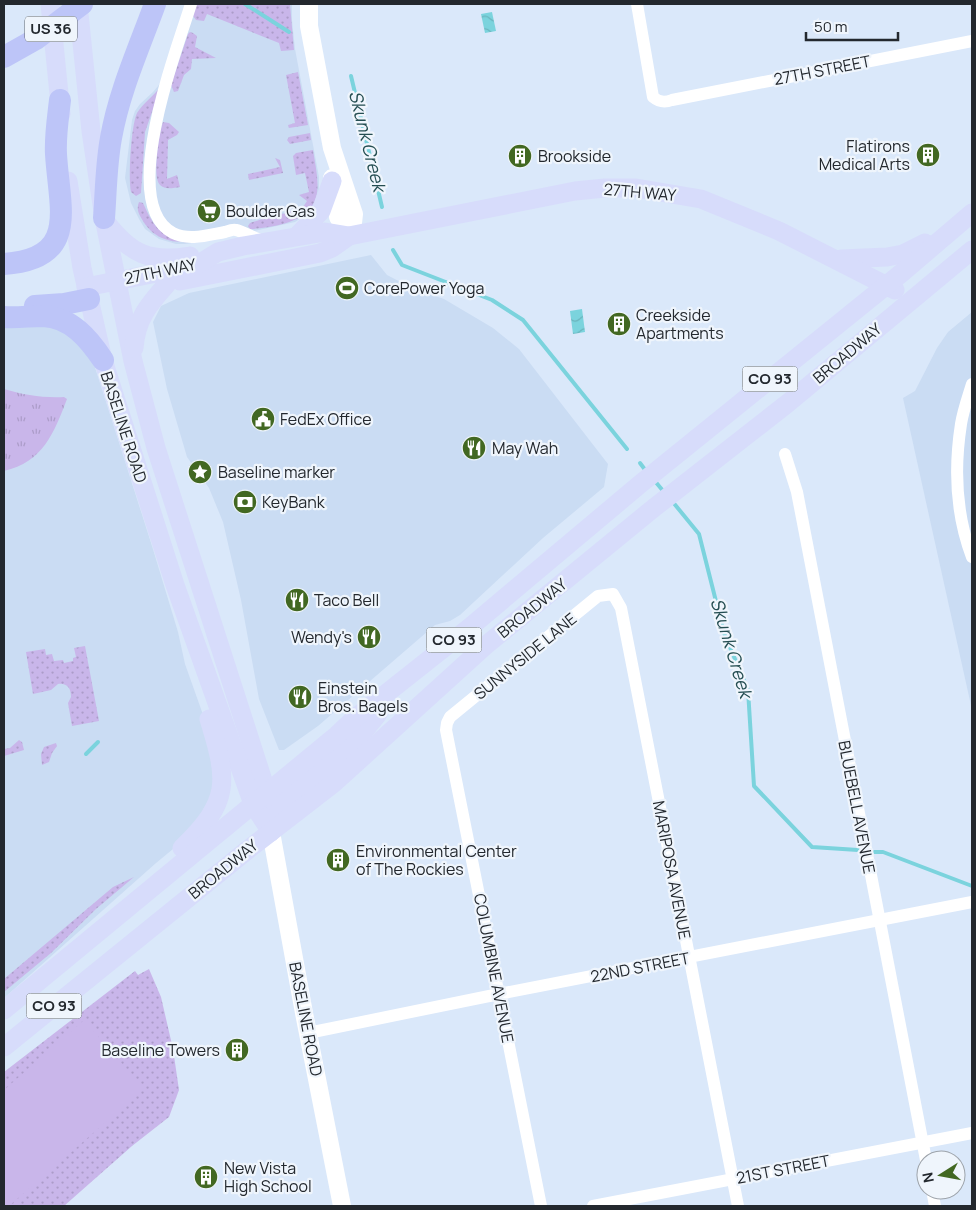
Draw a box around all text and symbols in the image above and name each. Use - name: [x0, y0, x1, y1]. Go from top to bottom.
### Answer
- scale bar: [806, 10, 898, 42]
- road number: US 36: [25, 16, 77, 42]
- text: 50 m: [814, 16, 848, 37]
- street label: 27TH STREET: [772, 50, 873, 90]
- water label: Skunk Creek: [344, 88, 393, 197]
- place label: Flatirons Medical Arts: [819, 135, 910, 175]
- building icon: Flatirons Medical Arts: [915, 142, 941, 168]
- building icon: Brookside: [507, 143, 533, 169]
- place label: Brookside: [538, 145, 611, 167]
- street label: 27TH WAY: [603, 178, 677, 206]
- supermarket icon: Boulder Gas: [196, 198, 222, 224]
- place label: Boulder Gas: [226, 200, 315, 222]
- street label: 27TH WAY: [122, 253, 198, 289]
- sports icon: CorePower Yoga: [334, 275, 360, 301]
- place label: CorePower Yoga: [364, 277, 484, 299]
- place label: Creekside Apartments: [636, 304, 724, 344]
- building icon: Creekside Apartments: [606, 311, 632, 337]
- street label: BROADWAY: [808, 318, 886, 388]
- road number: CO 93: [742, 366, 798, 392]
- street label: BASELINE ROAD: [96, 368, 152, 486]
- public building icon: FedEx Office: [250, 406, 276, 432]
- place label: FedEx Office: [280, 408, 372, 430]
- restaurant icon: May Wah: [461, 435, 487, 461]
- place label: May Wah: [492, 437, 558, 459]
- place icon: Baseline marker: [187, 459, 213, 485]
- place label: Baseline marker: [218, 461, 335, 483]
- bank icon: KeyBank: [232, 489, 258, 515]
- place label: KeyBank: [262, 491, 326, 513]
- street label: BROADWAY: [493, 573, 571, 643]
- restaurant icon: Taco Bell: [284, 587, 310, 613]
- place label: Taco Bell: [314, 589, 379, 611]
- water label: Skunk Creek: [705, 595, 759, 703]
- street label: SUNNYSIDE LANE: [469, 608, 581, 704]
- restaurant icon: Wendy's: [356, 624, 382, 650]
- place label: Wendy's: [291, 626, 352, 648]
- road number: CO 93: [426, 628, 482, 652]
- place label: Einstein Bros. Bagels: [318, 677, 408, 717]
- restaurant icon: Einstein Bros. Bagels: [287, 684, 313, 710]
- street label: BLUEBELL AVENUE: [833, 739, 881, 875]
- street label: MARIPOSA AVENUE: [648, 799, 696, 941]
- street label: BROADWAY: [184, 834, 262, 904]
- place label: Environmental Center of The Rockies: [356, 840, 517, 880]
- building icon: Environmental Center of The Rockies: [325, 847, 351, 873]
- street label: COLUMBINE AVENUE: [469, 891, 519, 1045]
- street label: 22ND STREET: [589, 947, 692, 987]
- street label: BASELINE ROAD: [284, 960, 328, 1078]
- road number: CO 93: [27, 994, 82, 1018]
- building icon: Baseline Towers: [224, 1037, 250, 1063]
- place label: Baseline Towers: [102, 1039, 220, 1061]
- street label: 21ST STREET: [734, 1149, 832, 1189]
- north arrow: [916, 1150, 966, 1200]
- place label: New Vista High School: [224, 1157, 312, 1197]
- building icon: New Vista High School: [193, 1164, 219, 1190]
- text: N: [917, 1171, 938, 1184]

